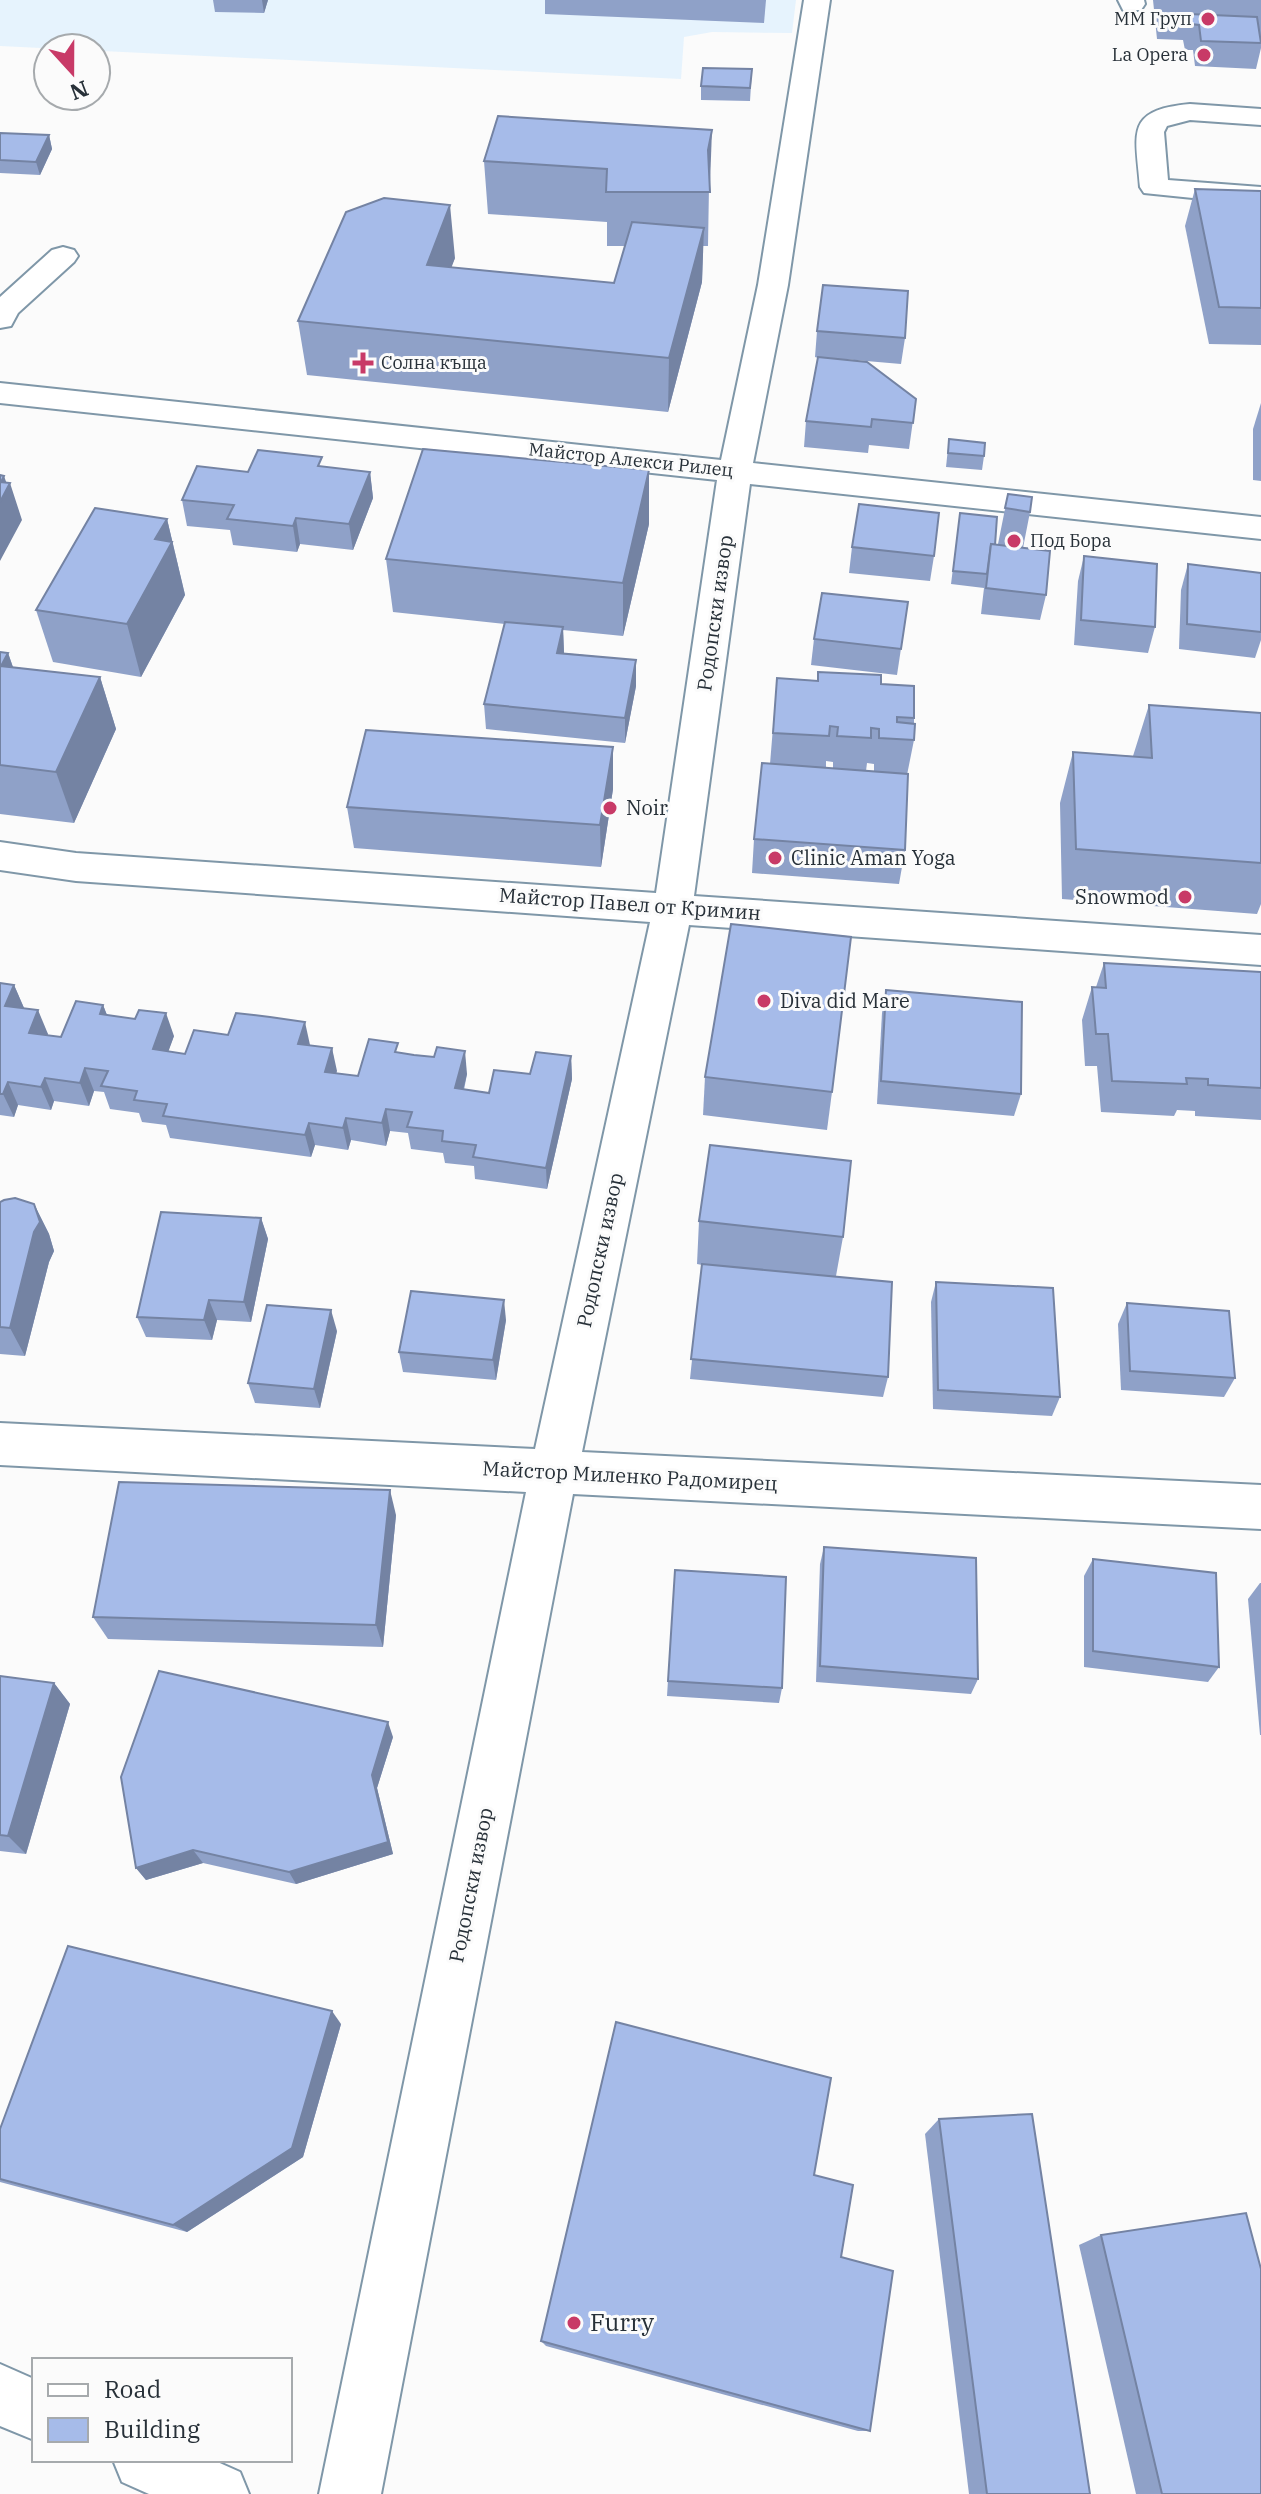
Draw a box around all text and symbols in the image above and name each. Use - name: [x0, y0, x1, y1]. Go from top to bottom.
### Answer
- place label: ММ Груп: [1114, 7, 1192, 30]
- marker: ММ Груп: [1199, 10, 1217, 28]
- north arrow: [32, 32, 112, 112]
- place label: La Opera: [1112, 43, 1188, 66]
- marker: La Opera: [1195, 46, 1213, 64]
- text: N: [66, 74, 93, 108]
- place label: Солна къща: [381, 351, 487, 374]
- marker: Солна къща: [352, 352, 374, 374]
- street label: Майстор Алекси Рилец: [527, 437, 735, 482]
- place label: Под Бора: [1030, 529, 1112, 552]
- marker: Под Бора: [1005, 532, 1023, 550]
- street label: Родопски извор: [690, 533, 739, 693]
- place label: Noir: [626, 794, 668, 821]
- marker: Noir: [601, 799, 619, 817]
- place label: Clinic Aman Yoga: [791, 844, 956, 871]
- marker: Clinic Aman Yoga: [766, 849, 784, 867]
- street label: Майстор Павел от Кримин: [498, 881, 762, 926]
- place label: Snowmod: [1075, 883, 1169, 910]
- marker: Snowmod: [1176, 888, 1194, 906]
- place label: Diva did Mare: [780, 987, 910, 1014]
- marker: Diva did Mare: [755, 992, 773, 1010]
- street label: Родопски извор: [570, 1170, 629, 1330]
- street label: Майстор Миленко Радомирец: [482, 1454, 778, 1497]
- street label: Родопски извор: [442, 1805, 499, 1965]
- place label: Furry: [590, 2306, 654, 2338]
- marker: Furry: [565, 2314, 583, 2332]
- legend: [32, 2358, 292, 2462]
- text: Road: [104, 2373, 161, 2405]
- text: Building: [104, 2413, 200, 2445]

